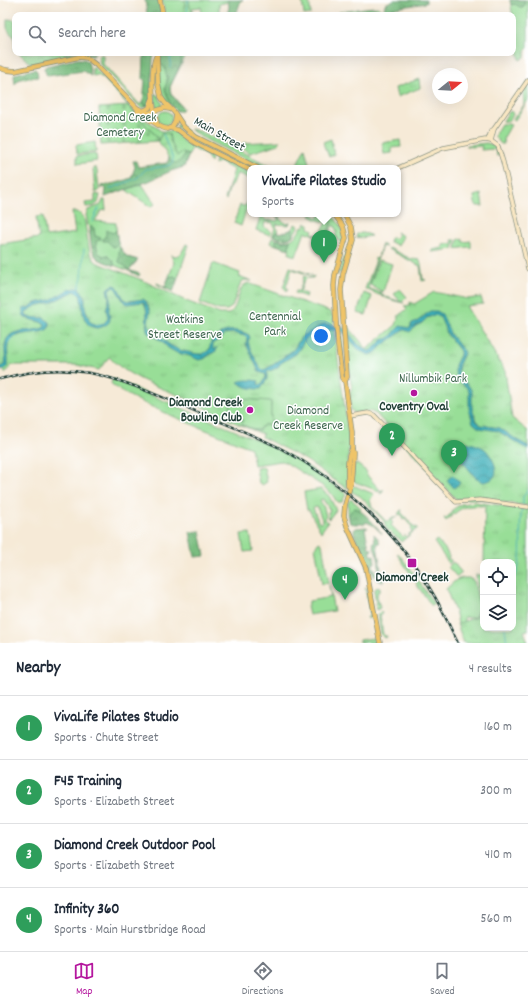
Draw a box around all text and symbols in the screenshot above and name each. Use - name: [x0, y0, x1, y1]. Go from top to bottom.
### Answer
- search box: [12, 12, 516, 56]
- icon: search: [26, 23, 48, 45]
- text: Search here: [58, 23, 126, 45]
- north arrow: [432, 68, 468, 104]
- park label: Diamond Creek Cemetery: [84, 109, 157, 143]
- street label: Main Street: [190, 113, 248, 157]
- popup: [247, 165, 401, 217]
- text: VivaLife Pilates Studio: [262, 171, 386, 193]
- text: Sports: [262, 193, 294, 212]
- pin: 1: [311, 230, 337, 263]
- park label: Centennial Park: [249, 308, 301, 342]
- park label: Watkins Street Reserve: [148, 311, 222, 345]
- your location: [311, 326, 331, 346]
- park label: Nillumbik Park: [399, 370, 467, 389]
- marker: Coventry Oval: [409, 388, 419, 398]
- place label: Diamond Creek Bowling Club: [169, 394, 243, 428]
- place label: Coventry Oval: [379, 398, 450, 417]
- park label: Diamond Creek Reserve: [273, 402, 343, 436]
- marker: Diamond Creek Bowling Club: [245, 405, 255, 415]
- pin: 2: [379, 423, 405, 456]
- pin: 3: [441, 440, 467, 473]
- marker: Diamond Creek: [406, 557, 418, 569]
- map controls: [480, 559, 516, 631]
- button: locate: [480, 559, 516, 595]
- pin: 4: [332, 567, 358, 600]
- place label: Diamond Creek: [376, 569, 449, 588]
- button: layers: [480, 595, 516, 631]
- text: Nearby: [16, 657, 60, 681]
- text: 4 results: [469, 660, 512, 679]
- text: VivaLife Pilates Studio: [54, 707, 179, 729]
- text: 1: [28, 718, 30, 737]
- text: 160 m: [484, 718, 512, 737]
- text: Sports · Chute Street: [54, 729, 159, 748]
- text: F45 Training: [54, 771, 122, 793]
- text: 2: [26, 782, 32, 801]
- text: 300 m: [480, 782, 512, 801]
- text: Sports · Elizabeth Street: [54, 793, 175, 812]
- text: Diamond Creek Outdoor Pool: [54, 835, 215, 857]
- text: 3: [26, 846, 32, 865]
- text: 410 m: [485, 846, 512, 865]
- text: Sports · Elizabeth Street: [54, 857, 175, 876]
- text: Infinity 360: [54, 899, 119, 921]
- text: 4: [26, 910, 32, 929]
- text: 560 m: [481, 910, 512, 929]
- text: Sports · Main Hurstbridge Road: [54, 921, 206, 940]
- tab: Map: [73, 960, 95, 1000]
- tab: Directions: [242, 960, 284, 1000]
- tab: Saved: [430, 960, 455, 1000]

